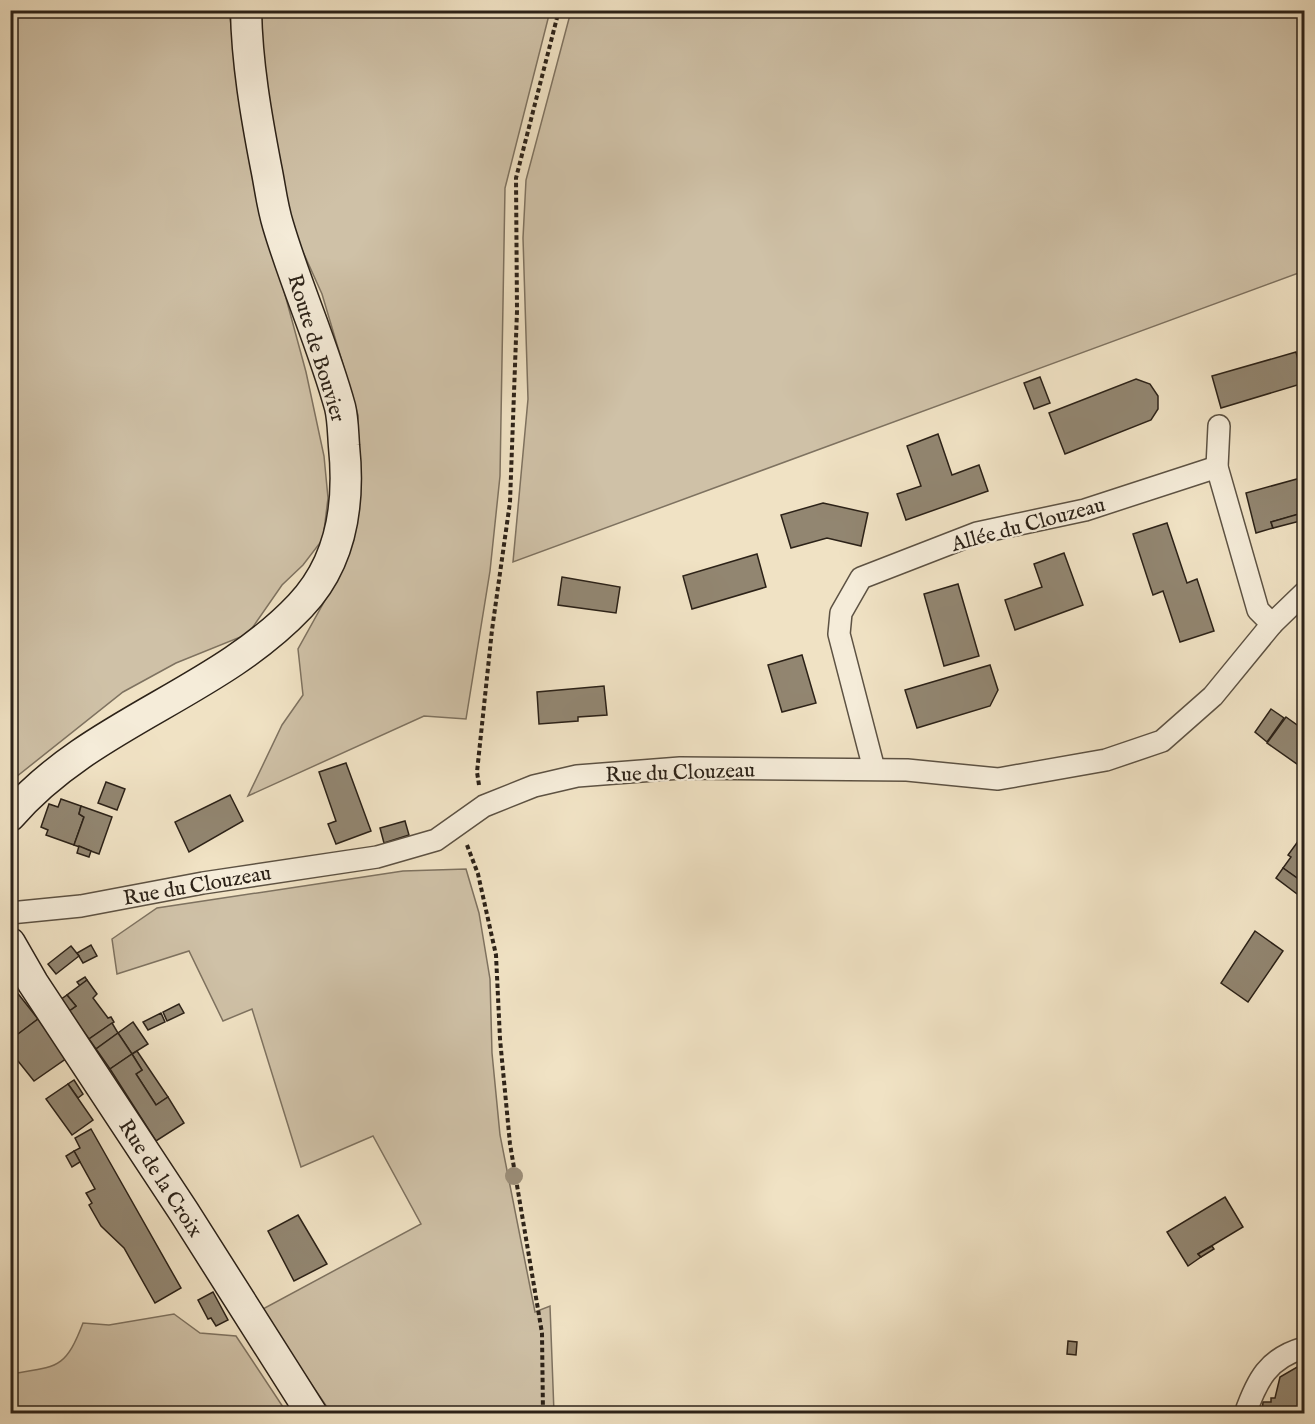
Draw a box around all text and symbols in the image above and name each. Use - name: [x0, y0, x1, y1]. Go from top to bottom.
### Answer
- street label: Route de Bouvier: [280, 271, 351, 426]
- street label: Allée du Clouzeau: [948, 492, 1108, 559]
- street label: Rue du Clouzeau: [605, 757, 755, 790]
- street label: Rue du Clouzeau: [121, 860, 273, 913]
- street label: Rue de la Croix: [112, 1115, 208, 1243]

